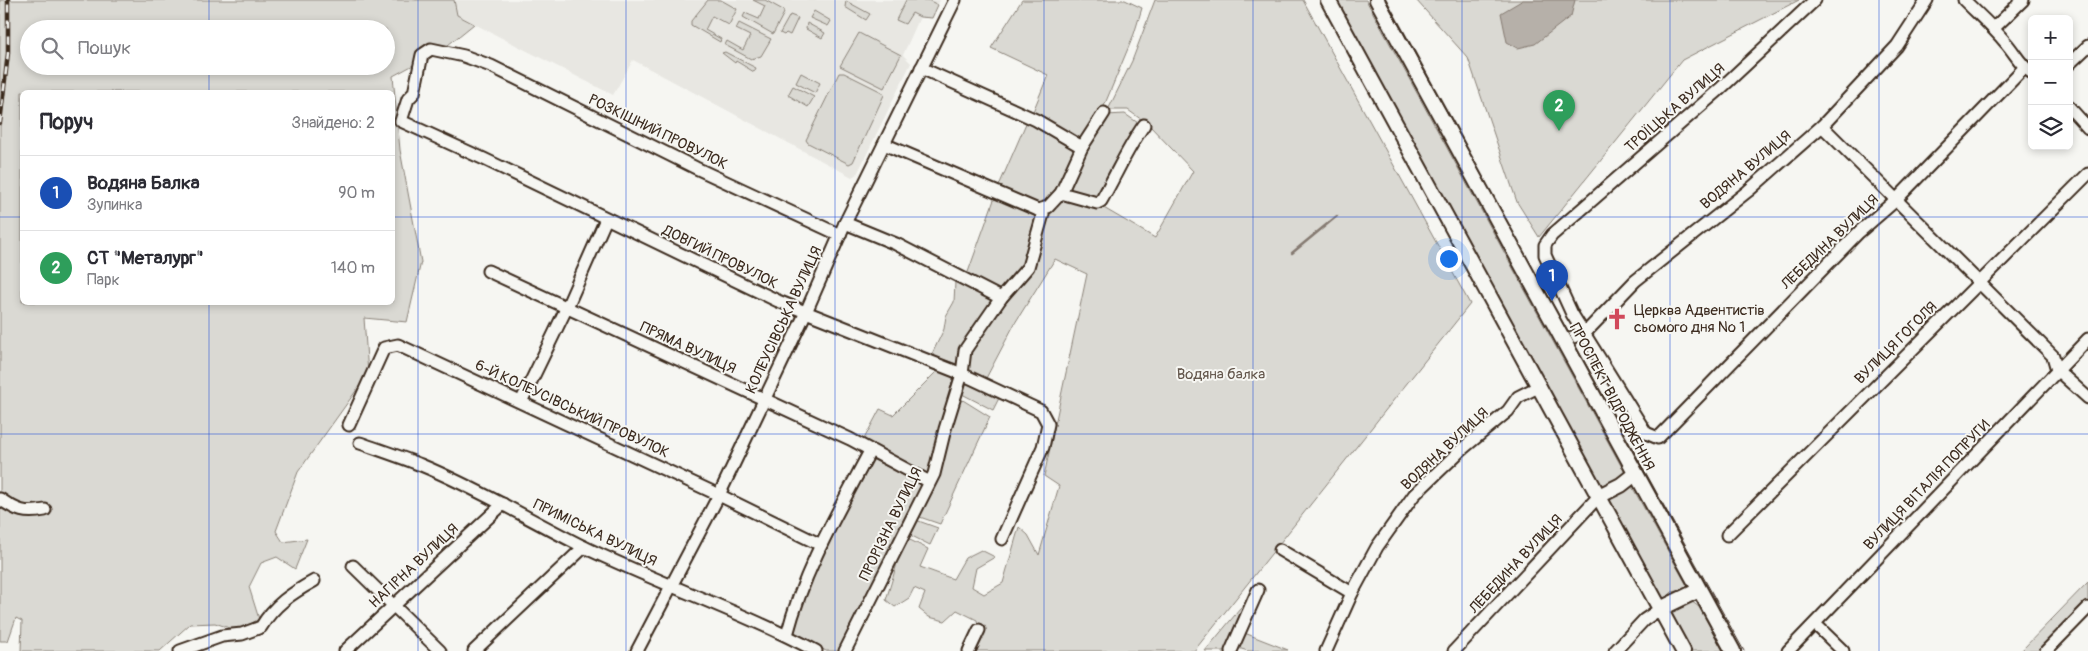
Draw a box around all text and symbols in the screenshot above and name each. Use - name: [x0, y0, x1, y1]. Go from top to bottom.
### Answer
- map controls: [2028, 15, 2073, 150]
- button: +: [2028, 15, 2073, 60]
- search box: [20, 20, 395, 75]
- icon: search: [38, 34, 66, 62]
- text: Пошук: [78, 36, 131, 60]
- street label: ТРОЇЦЬКА ВУЛИЦЯ: [1621, 59, 1729, 157]
- button: −: [2028, 60, 2073, 105]
- street label: РОЗКІШНИЙ ПРОВУЛОК: [585, 90, 731, 174]
- pin: 2: [1543, 90, 1575, 131]
- button: layers: [2028, 105, 2073, 150]
- text: Поруч: [40, 109, 93, 136]
- text: Знайдено: 2: [292, 113, 375, 133]
- street label: ВОДЯНА ВУЛИЦЯ: [1697, 126, 1795, 214]
- text: Водяна Балка: [87, 171, 200, 195]
- text: 1: [53, 183, 59, 203]
- text: 90 m: [338, 183, 375, 203]
- street label: ЛЕБЕДИНА ВУЛИЦЯ: [1776, 190, 1883, 294]
- text: Зупинка: [87, 195, 142, 215]
- street label: ДОВГИЙ ПРОВУЛОК: [658, 220, 781, 293]
- street label: КОЛЕУСІВСЬКА ВУЛИЦЯ: [741, 243, 827, 397]
- text: СТ "Металург": [87, 246, 204, 270]
- your location: [1436, 246, 1462, 272]
- text: 2: [52, 258, 60, 278]
- text: 140 m: [331, 258, 375, 278]
- pin: 1: [1536, 260, 1568, 301]
- text: Парк: [87, 270, 120, 290]
- street label: ВУЛИЦЯ ГОГОЛЯ: [1851, 298, 1941, 388]
- place label: Церква Адвентистів сьомого дня № 1: [1634, 301, 1765, 337]
- church icon: Церква Адвентистів сьомого дня № 1: [1604, 306, 1630, 332]
- street label: ПРЯМА ВУЛИЦЯ: [637, 317, 739, 379]
- street label: ПРОСПЕКТ ВІДРОДЖЕННЯ: [1565, 320, 1659, 474]
- street label: 6-Й КОЛЕУСІВСЬКИЙ ПРОВУЛОК: [472, 356, 672, 462]
- park label: Водяна балка: [1177, 365, 1265, 384]
- street label: ВОДЯНА ВУЛИЦЯ: [1397, 404, 1493, 494]
- street label: ВУЛИЦЯ ВІТАЛІЯ ПОПРУГИ: [1860, 416, 1994, 554]
- street label: ПРОРІЗНА ВУЛИЦЯ: [855, 464, 927, 584]
- street label: ПРИМІСЬКА ВУЛИЦЯ: [530, 495, 660, 571]
- street label: ЛЕБЕДИНА ВУЛИЦЯ: [1464, 510, 1567, 618]
- street label: НАГІРНА ВУЛИЦЯ: [365, 520, 463, 612]

